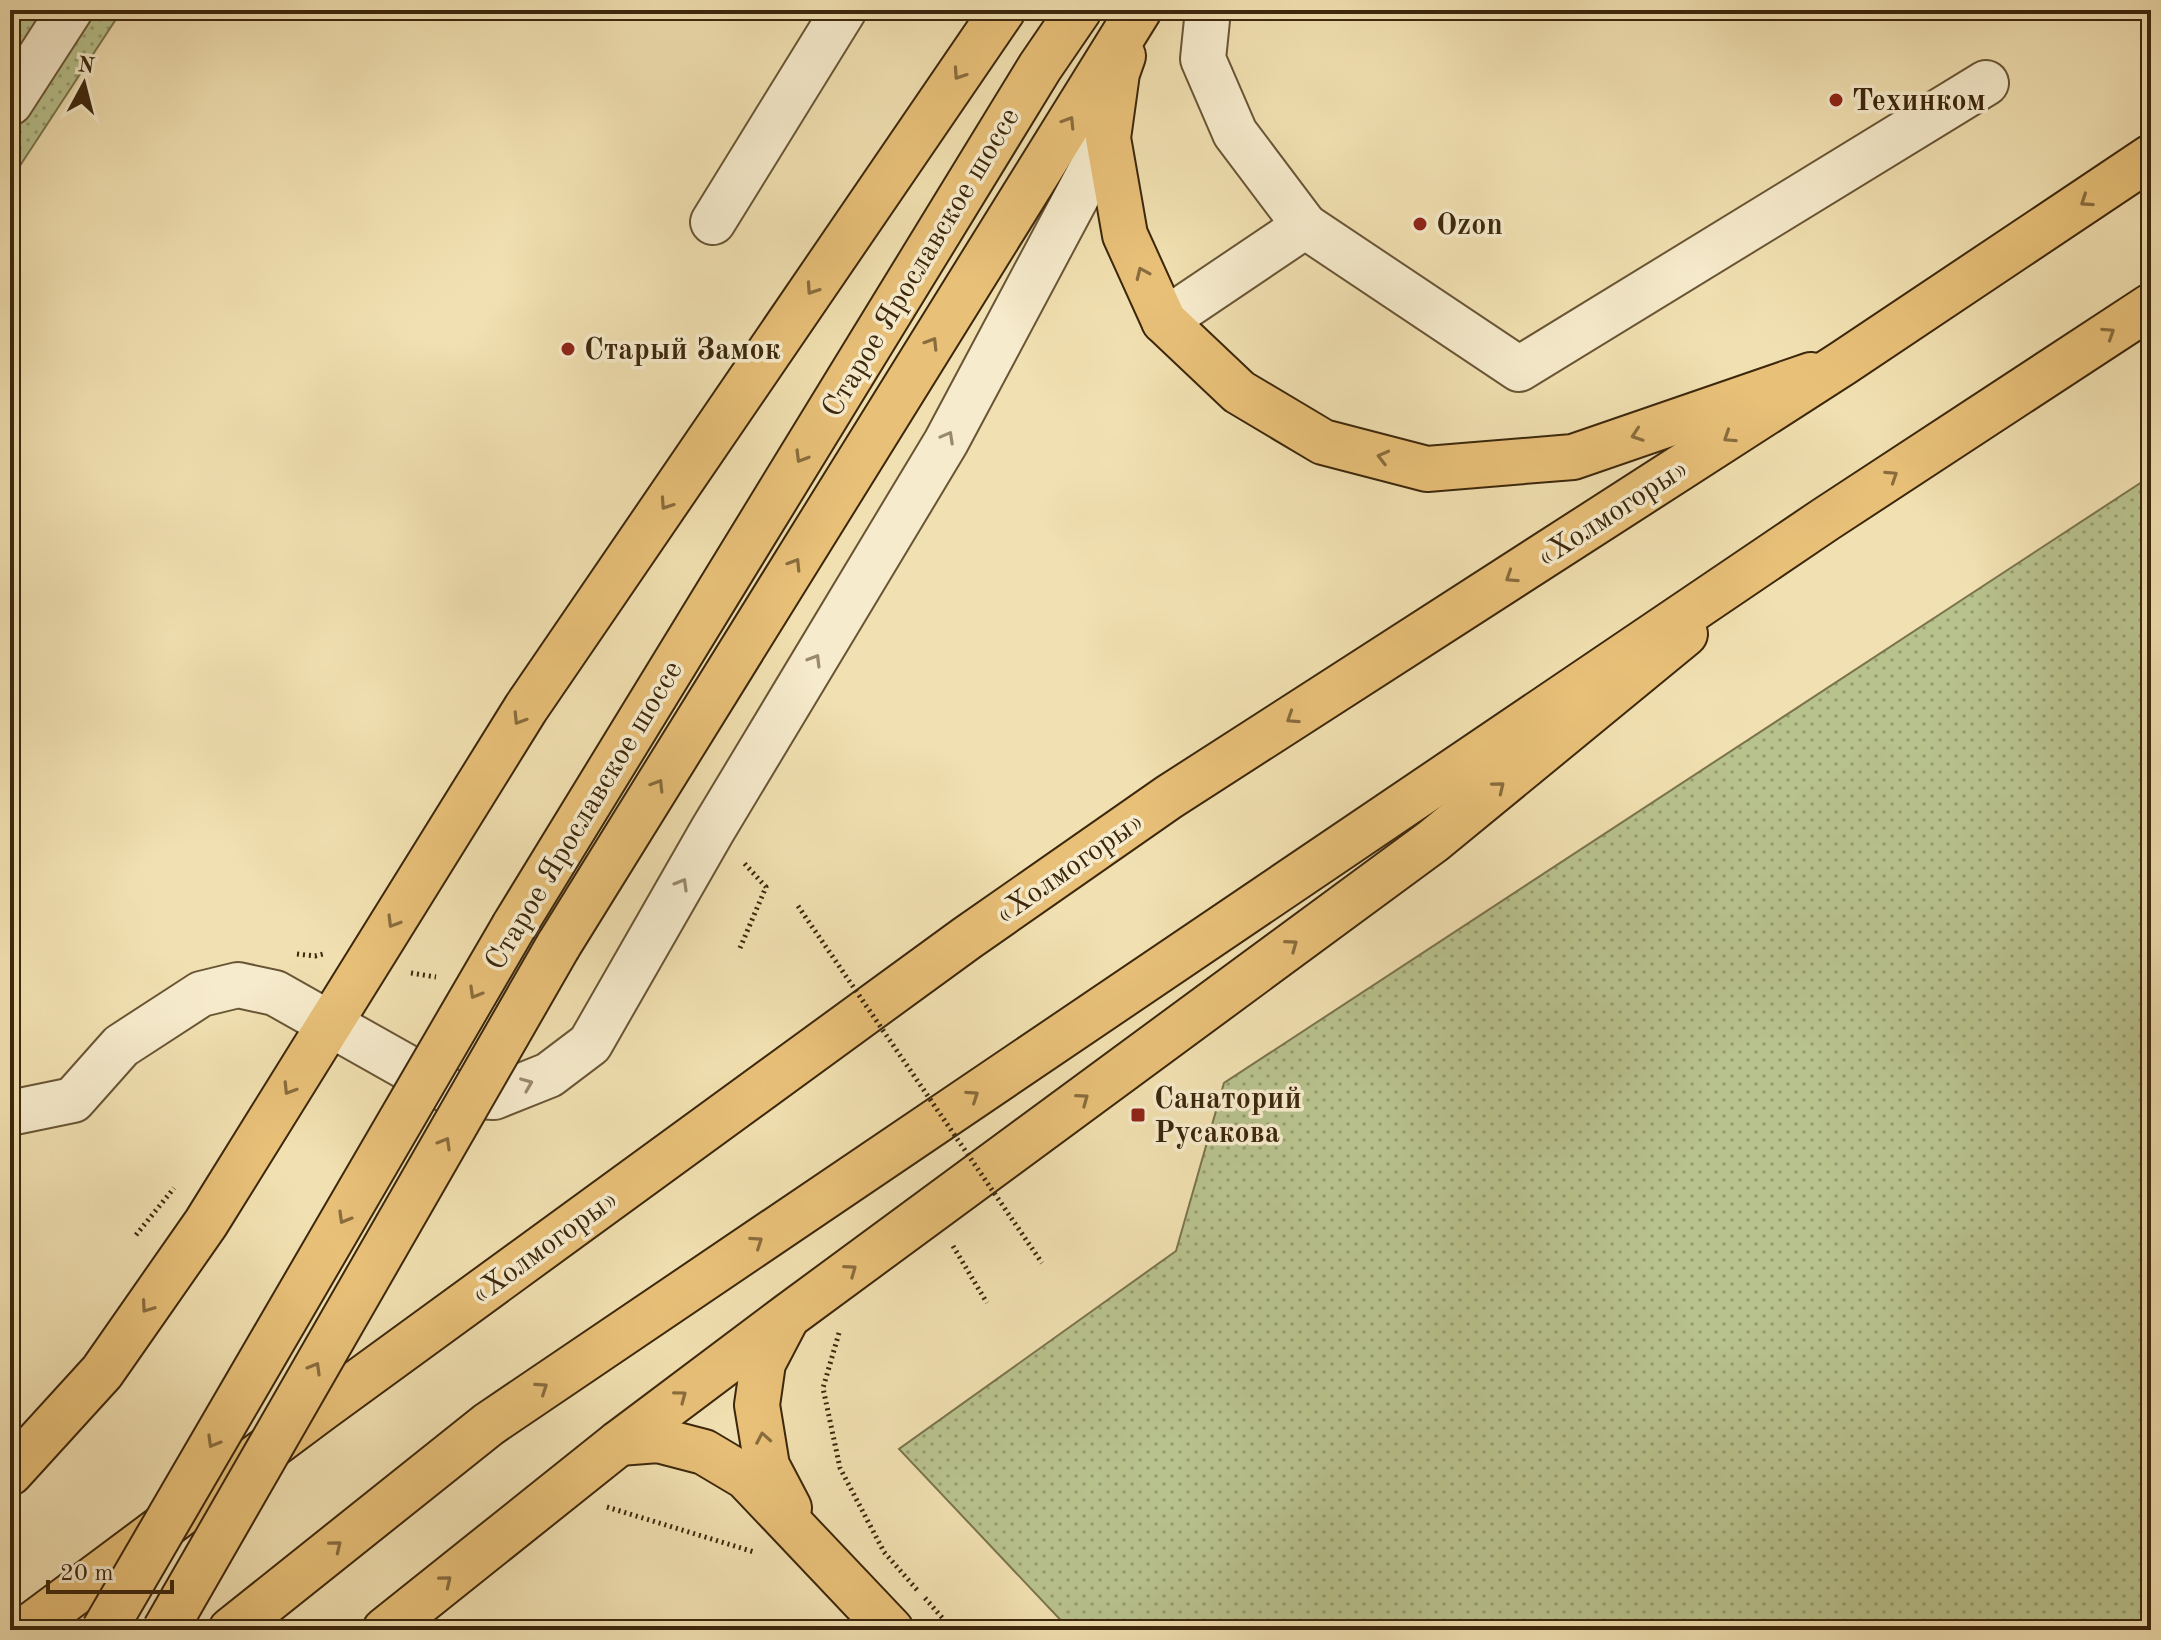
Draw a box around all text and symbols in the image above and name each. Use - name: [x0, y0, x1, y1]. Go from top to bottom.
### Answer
- north arrow: [44, 44, 124, 124]
- text: N: [77, 54, 96, 78]
- one-way arrow: [954, 66, 969, 80]
- place label: Техинком: [1852, 87, 1986, 117]
- marker: Техинком: [1827, 91, 1845, 109]
- street label: Старое Ярославское шоссе: [817, 103, 1026, 423]
- one-way arrow: [1060, 116, 1075, 131]
- one-way arrow: [2081, 191, 2095, 206]
- place label: Ozon: [1436, 211, 1503, 241]
- marker: Ozon: [1411, 215, 1429, 233]
- one-way arrow: [1136, 267, 1152, 281]
- one-way arrow: [807, 281, 822, 295]
- one-way arrow: [2100, 328, 2115, 343]
- place label: Старый Замок: [584, 336, 781, 366]
- one-way arrow: [923, 337, 938, 352]
- marker: Старый Замок: [559, 340, 577, 358]
- one-way arrow: [1631, 425, 1645, 441]
- one-way arrow: [1723, 427, 1738, 442]
- one-way arrow: [938, 431, 954, 446]
- one-way arrow: [795, 448, 811, 463]
- one-way arrow: [1377, 450, 1390, 467]
- street label: «Холмогоры»: [1532, 454, 1694, 574]
- one-way arrow: [1883, 470, 1897, 485]
- one-way arrow: [661, 495, 676, 509]
- one-way arrow: [786, 558, 801, 573]
- one-way arrow: [1505, 568, 1519, 583]
- one-way arrow: [805, 654, 821, 669]
- street label: Старое Ярославское шоссе: [480, 656, 689, 976]
- one-way arrow: [1286, 709, 1301, 724]
- one-way arrow: [514, 710, 529, 724]
- one-way arrow: [649, 779, 664, 794]
- one-way arrow: [1490, 782, 1504, 797]
- street label: «Холмогоры»: [990, 806, 1150, 931]
- one-way arrow: [672, 878, 688, 893]
- one-way arrow: [387, 913, 402, 928]
- one-way arrow: [1284, 940, 1298, 954]
- one-way arrow: [469, 984, 485, 999]
- one-way arrow: [519, 1077, 533, 1094]
- one-way arrow: [284, 1080, 299, 1095]
- place label: Санаторий Русакова: [1154, 1085, 1302, 1149]
- one-way arrow: [964, 1091, 978, 1106]
- one-way arrow: [1074, 1094, 1089, 1109]
- marker: Санаторий Русакова: [1129, 1106, 1147, 1124]
- one-way arrow: [435, 1137, 451, 1152]
- street label: «Холмогоры»: [466, 1184, 625, 1311]
- one-way arrow: [338, 1209, 354, 1224]
- one-way arrow: [749, 1237, 763, 1252]
- one-way arrow: [842, 1265, 857, 1279]
- one-way arrow: [142, 1298, 157, 1312]
- one-way arrow: [305, 1362, 321, 1377]
- one-way arrow: [533, 1383, 548, 1398]
- one-way arrow: [673, 1392, 687, 1406]
- one-way arrow: [755, 1431, 772, 1445]
- one-way arrow: [207, 1433, 223, 1448]
- one-way arrow: [327, 1542, 342, 1556]
- scale bar: [48, 1544, 172, 1594]
- text: 20 m: [60, 1562, 114, 1586]
- one-way arrow: [437, 1577, 452, 1591]

